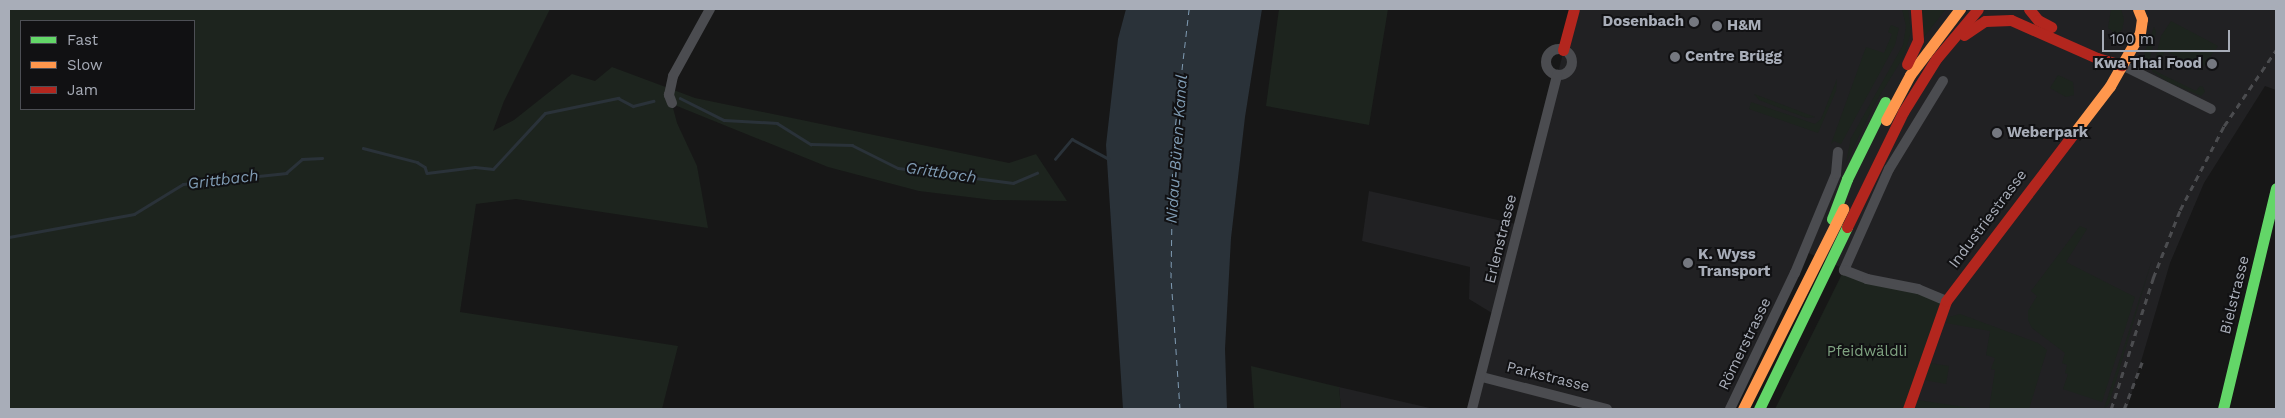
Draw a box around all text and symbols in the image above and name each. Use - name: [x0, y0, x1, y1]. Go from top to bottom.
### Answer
- place label: Dosenbach: [1603, 13, 1684, 31]
- marker: Dosenbach: [1688, 16, 1700, 28]
- place label: H&M: [1727, 17, 1761, 35]
- legend: [20, 20, 195, 110]
- marker: H&M: [1711, 20, 1723, 32]
- scale bar: [2105, 20, 2232, 52]
- text: 100 m: [2110, 30, 2154, 48]
- text: Fast: [67, 31, 98, 49]
- place label: Centre Brügg: [1685, 48, 1782, 66]
- marker: Centre Brügg: [1669, 51, 1681, 63]
- place label: Kwa Thai Food: [2093, 55, 2202, 73]
- text: Slow: [67, 56, 103, 74]
- marker: Kwa Thai Food: [2206, 58, 2218, 70]
- water label: Nidau-Büren-Kanal: [1162, 74, 1192, 224]
- text: Jam: [67, 81, 98, 99]
- place label: Weberpark: [2007, 124, 2088, 142]
- marker: Weberpark: [1991, 127, 2003, 139]
- water label: Grittbach: [904, 159, 978, 187]
- water label: Grittbach: [186, 166, 260, 194]
- street label: Industriestrasse: [1945, 166, 2031, 272]
- street label: Erlenstrasse: [1481, 193, 1521, 285]
- place label: K. Wyss Transport: [1698, 245, 1770, 280]
- street label: Bielstrasse: [2217, 254, 2253, 336]
- marker: K. Wyss Transport: [1682, 257, 1694, 269]
- street label: Römerstrasse: [1715, 295, 1775, 393]
- park label: Pfeidwäldli: [1827, 343, 1907, 361]
- street label: Parkstrasse: [1505, 358, 1591, 396]

